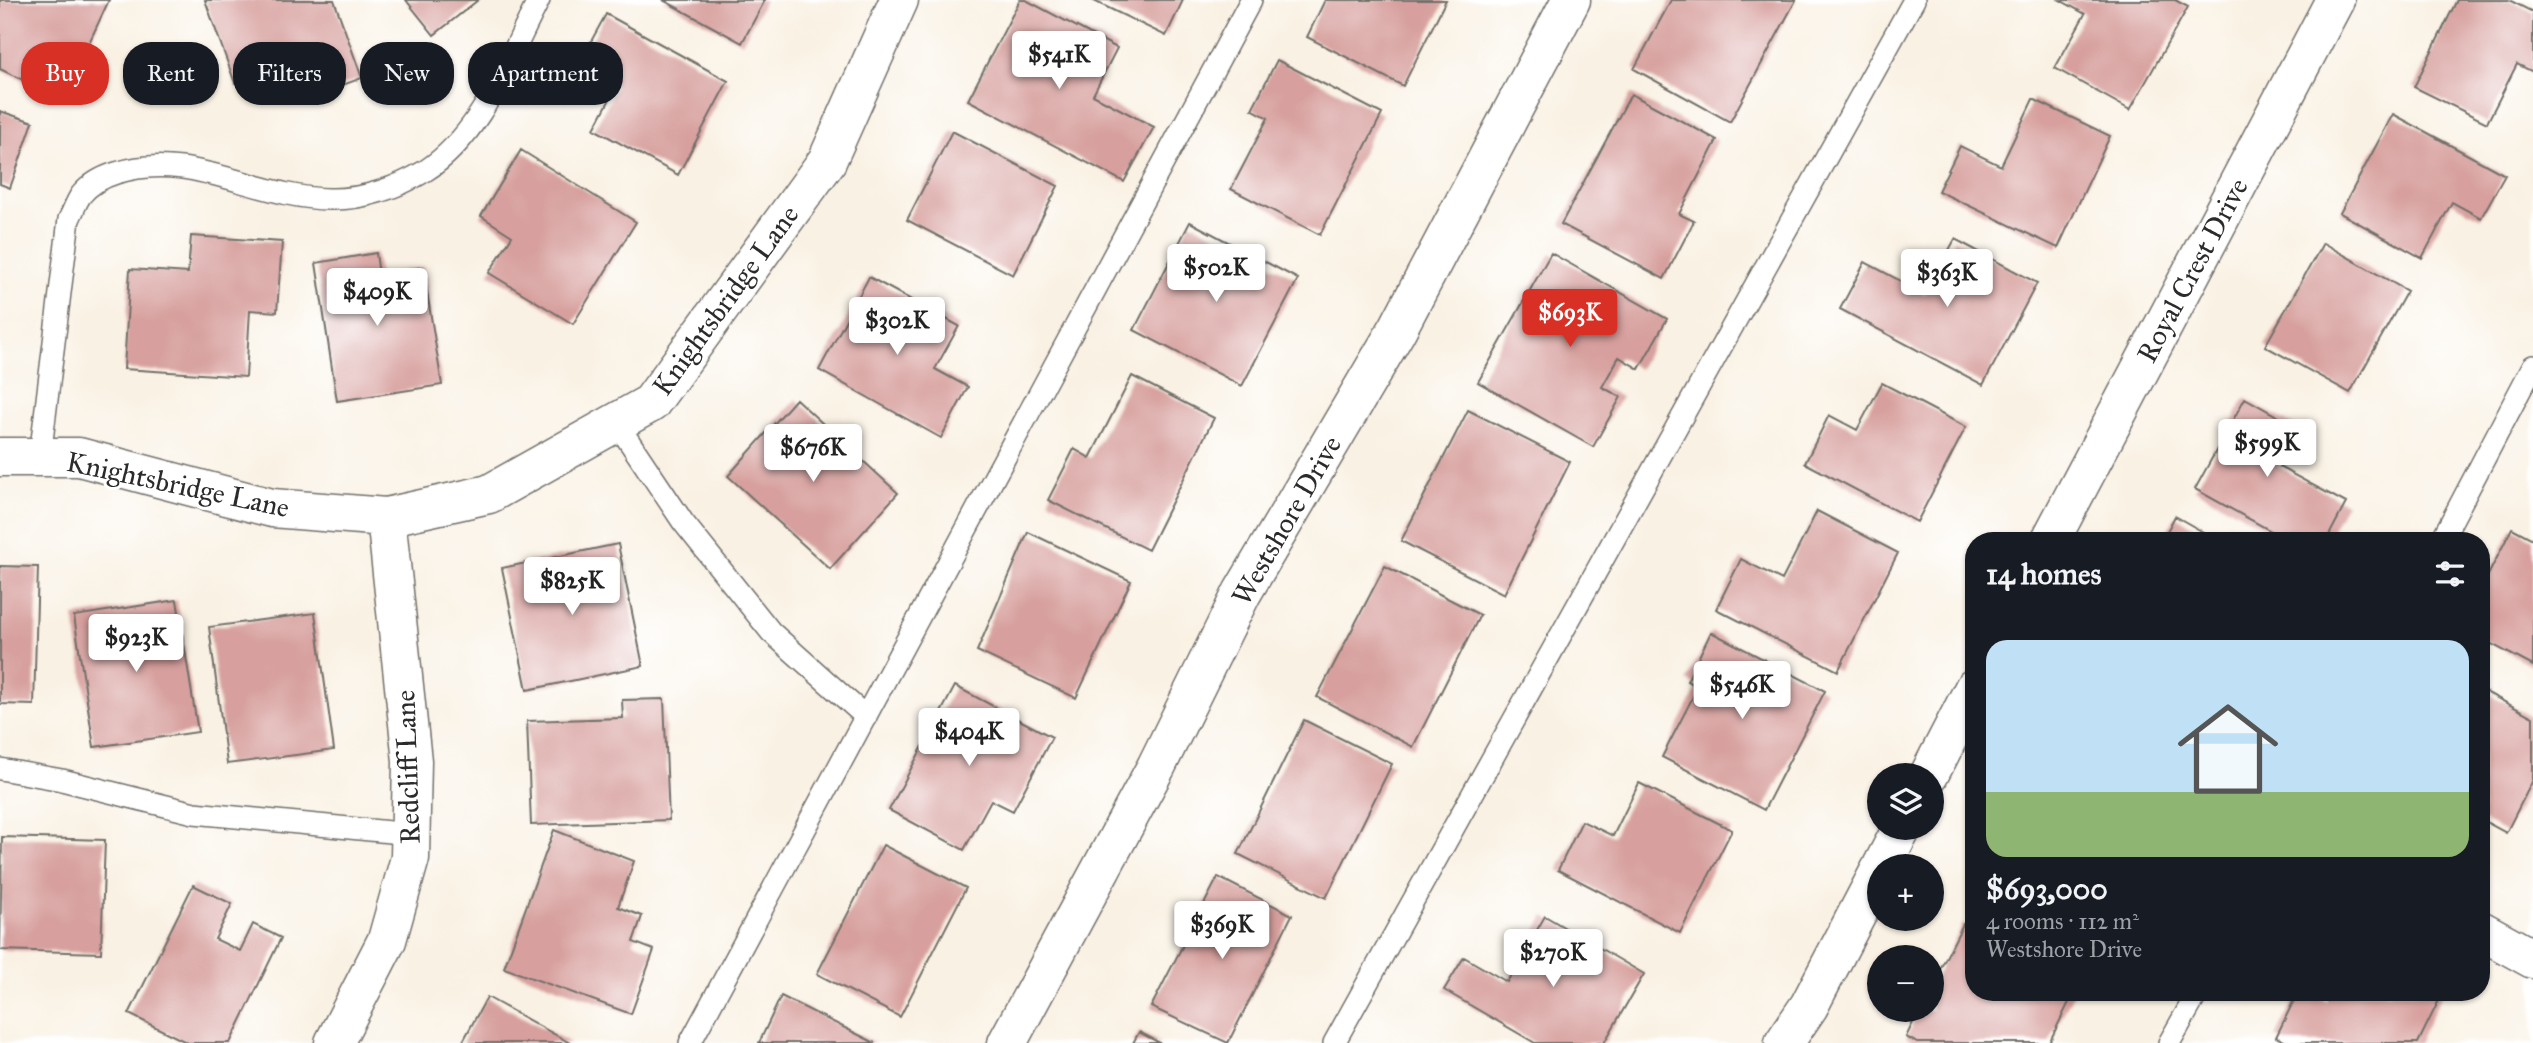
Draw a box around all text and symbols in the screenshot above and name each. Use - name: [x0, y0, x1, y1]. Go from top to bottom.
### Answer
- pin: $541K: [1010, 32, 1108, 91]
- text: $541K: [1028, 40, 1090, 68]
- chip: Buy: [21, 42, 109, 105]
- chip: Rent: [123, 42, 219, 105]
- chip: Filters: [233, 42, 346, 105]
- chip: New: [360, 42, 454, 105]
- chip: Apartment: [468, 42, 623, 105]
- street label: Royal Crest Drive: [2129, 172, 2256, 368]
- street label: Knightsbridge Lane: [645, 198, 806, 402]
- pin: $502K: [1167, 244, 1265, 304]
- pin: $363K: [1898, 250, 1996, 309]
- text: $502K: [1183, 253, 1249, 281]
- text: $363K: [1917, 258, 1977, 286]
- pin: $409K: [328, 268, 426, 328]
- text: $409K: [343, 277, 411, 305]
- pin: $693K: [1521, 290, 1619, 349]
- pin: $302K: [848, 298, 946, 357]
- text: $693K: [1538, 298, 1602, 326]
- text: $302K: [865, 306, 929, 334]
- pin: $599K: [2218, 420, 2316, 479]
- pin: $676K: [764, 424, 862, 484]
- text: $599K: [2234, 428, 2300, 456]
- street label: Westshore Drive: [1224, 429, 1349, 611]
- text: $676K: [780, 433, 846, 461]
- street label: Knightsbridge Lane: [63, 444, 293, 525]
- icon: filters: [2431, 555, 2469, 593]
- text: 14 homes: [1986, 556, 2101, 592]
- pin: $825K: [523, 558, 621, 617]
- text: $825K: [540, 566, 604, 594]
- pin: $923K: [87, 614, 185, 674]
- text: $923K: [104, 623, 168, 651]
- pin: $546K: [1693, 662, 1791, 721]
- text: $546K: [1710, 670, 1774, 698]
- icon: home: [2165, 686, 2291, 812]
- street label: Redcliff Lane: [387, 689, 428, 845]
- pin: $404K: [920, 708, 1018, 768]
- text: $404K: [934, 717, 1004, 745]
- map controls: [1867, 763, 1944, 1022]
- button: layers: [1867, 763, 1944, 840]
- button: +: [1867, 854, 1944, 931]
- text: $693,000: [1986, 871, 2108, 907]
- pin: $369K: [1173, 902, 1271, 961]
- text: 4 rooms · 112 m²: [1986, 907, 2139, 935]
- text: $369K: [1190, 910, 1254, 938]
- pin: $270K: [1504, 930, 1602, 989]
- text: Westshore Drive: [1986, 935, 2142, 963]
- text: $270K: [1520, 938, 1586, 966]
- button: −: [1867, 945, 1944, 1022]

